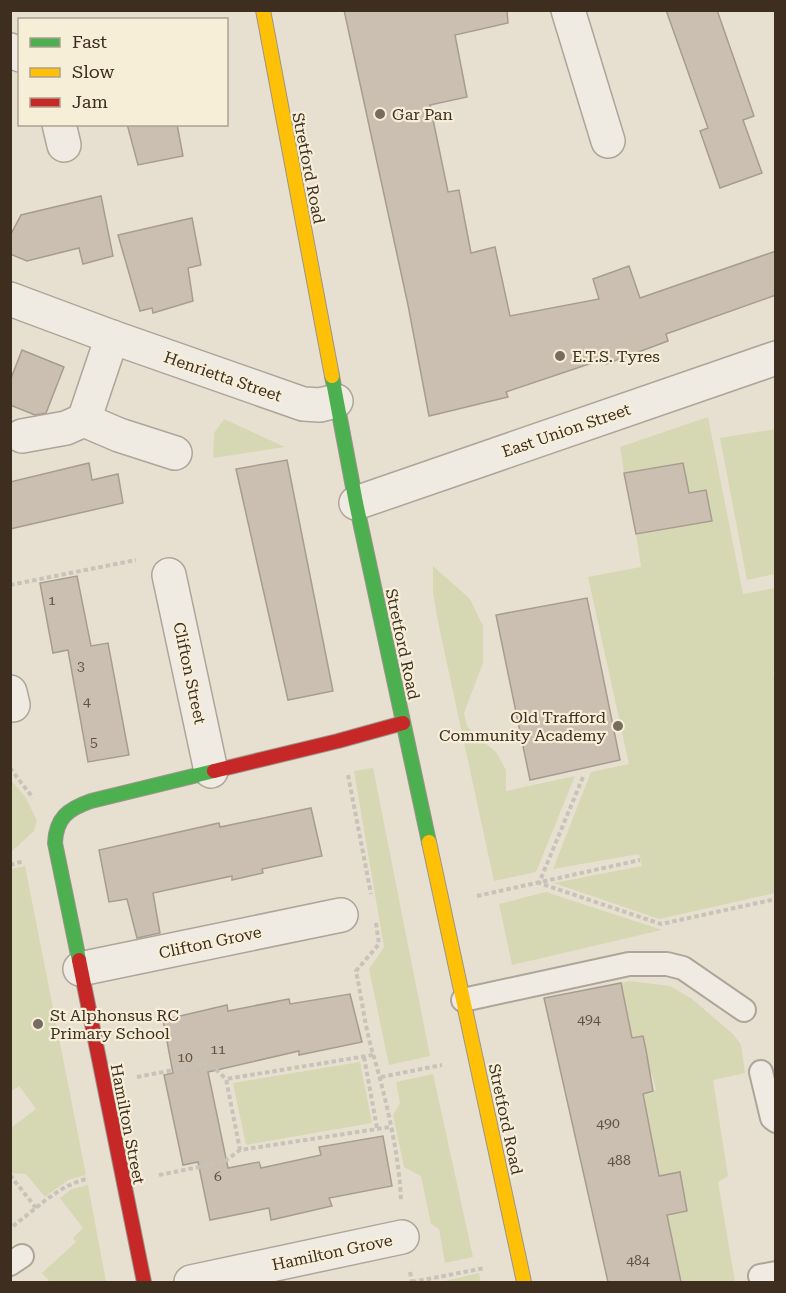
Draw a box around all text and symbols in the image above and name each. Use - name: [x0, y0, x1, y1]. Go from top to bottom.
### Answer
- legend: [18, 18, 228, 126]
- text: Fast: [72, 31, 107, 52]
- text: Slow: [72, 61, 114, 82]
- text: Jam: [72, 91, 108, 112]
- place label: Gar Pan: [392, 105, 453, 124]
- marker: Gar Pan: [373, 107, 387, 121]
- street label: Stretford Road: [288, 111, 329, 225]
- street label: Henrietta Street: [161, 347, 284, 406]
- place label: E.T.S. Tyres: [572, 347, 660, 366]
- marker: E.T.S. Tyres: [553, 349, 567, 363]
- street label: East Union Street: [499, 400, 633, 461]
- street label: Stretford Road: [381, 587, 424, 701]
- house number: 1: [48, 592, 56, 608]
- street label: Clifton Street: [169, 620, 210, 726]
- house number: 3: [77, 658, 85, 674]
- house number: 4: [83, 693, 91, 709]
- place label: Old Trafford Community Academy: [439, 708, 607, 745]
- marker: Old Trafford Community Academy: [611, 719, 625, 733]
- house number: 5: [90, 734, 98, 750]
- street label: Clifton Grove: [157, 922, 263, 963]
- place label: St Alphonsus RC Primary School: [50, 1006, 179, 1043]
- house number: 494: [577, 1011, 601, 1027]
- marker: St Alphonsus RC Primary School: [31, 1017, 45, 1031]
- house number: 11: [210, 1041, 226, 1057]
- house number: 10: [177, 1049, 193, 1065]
- street label: Hamilton Street: [107, 1062, 149, 1186]
- street label: Stretford Road: [484, 1062, 527, 1176]
- house number: 490: [596, 1115, 620, 1131]
- house number: 488: [607, 1152, 631, 1168]
- house number: 6: [214, 1168, 222, 1184]
- street label: Hamilton Grove: [270, 1230, 394, 1275]
- house number: 484: [626, 1252, 650, 1268]

